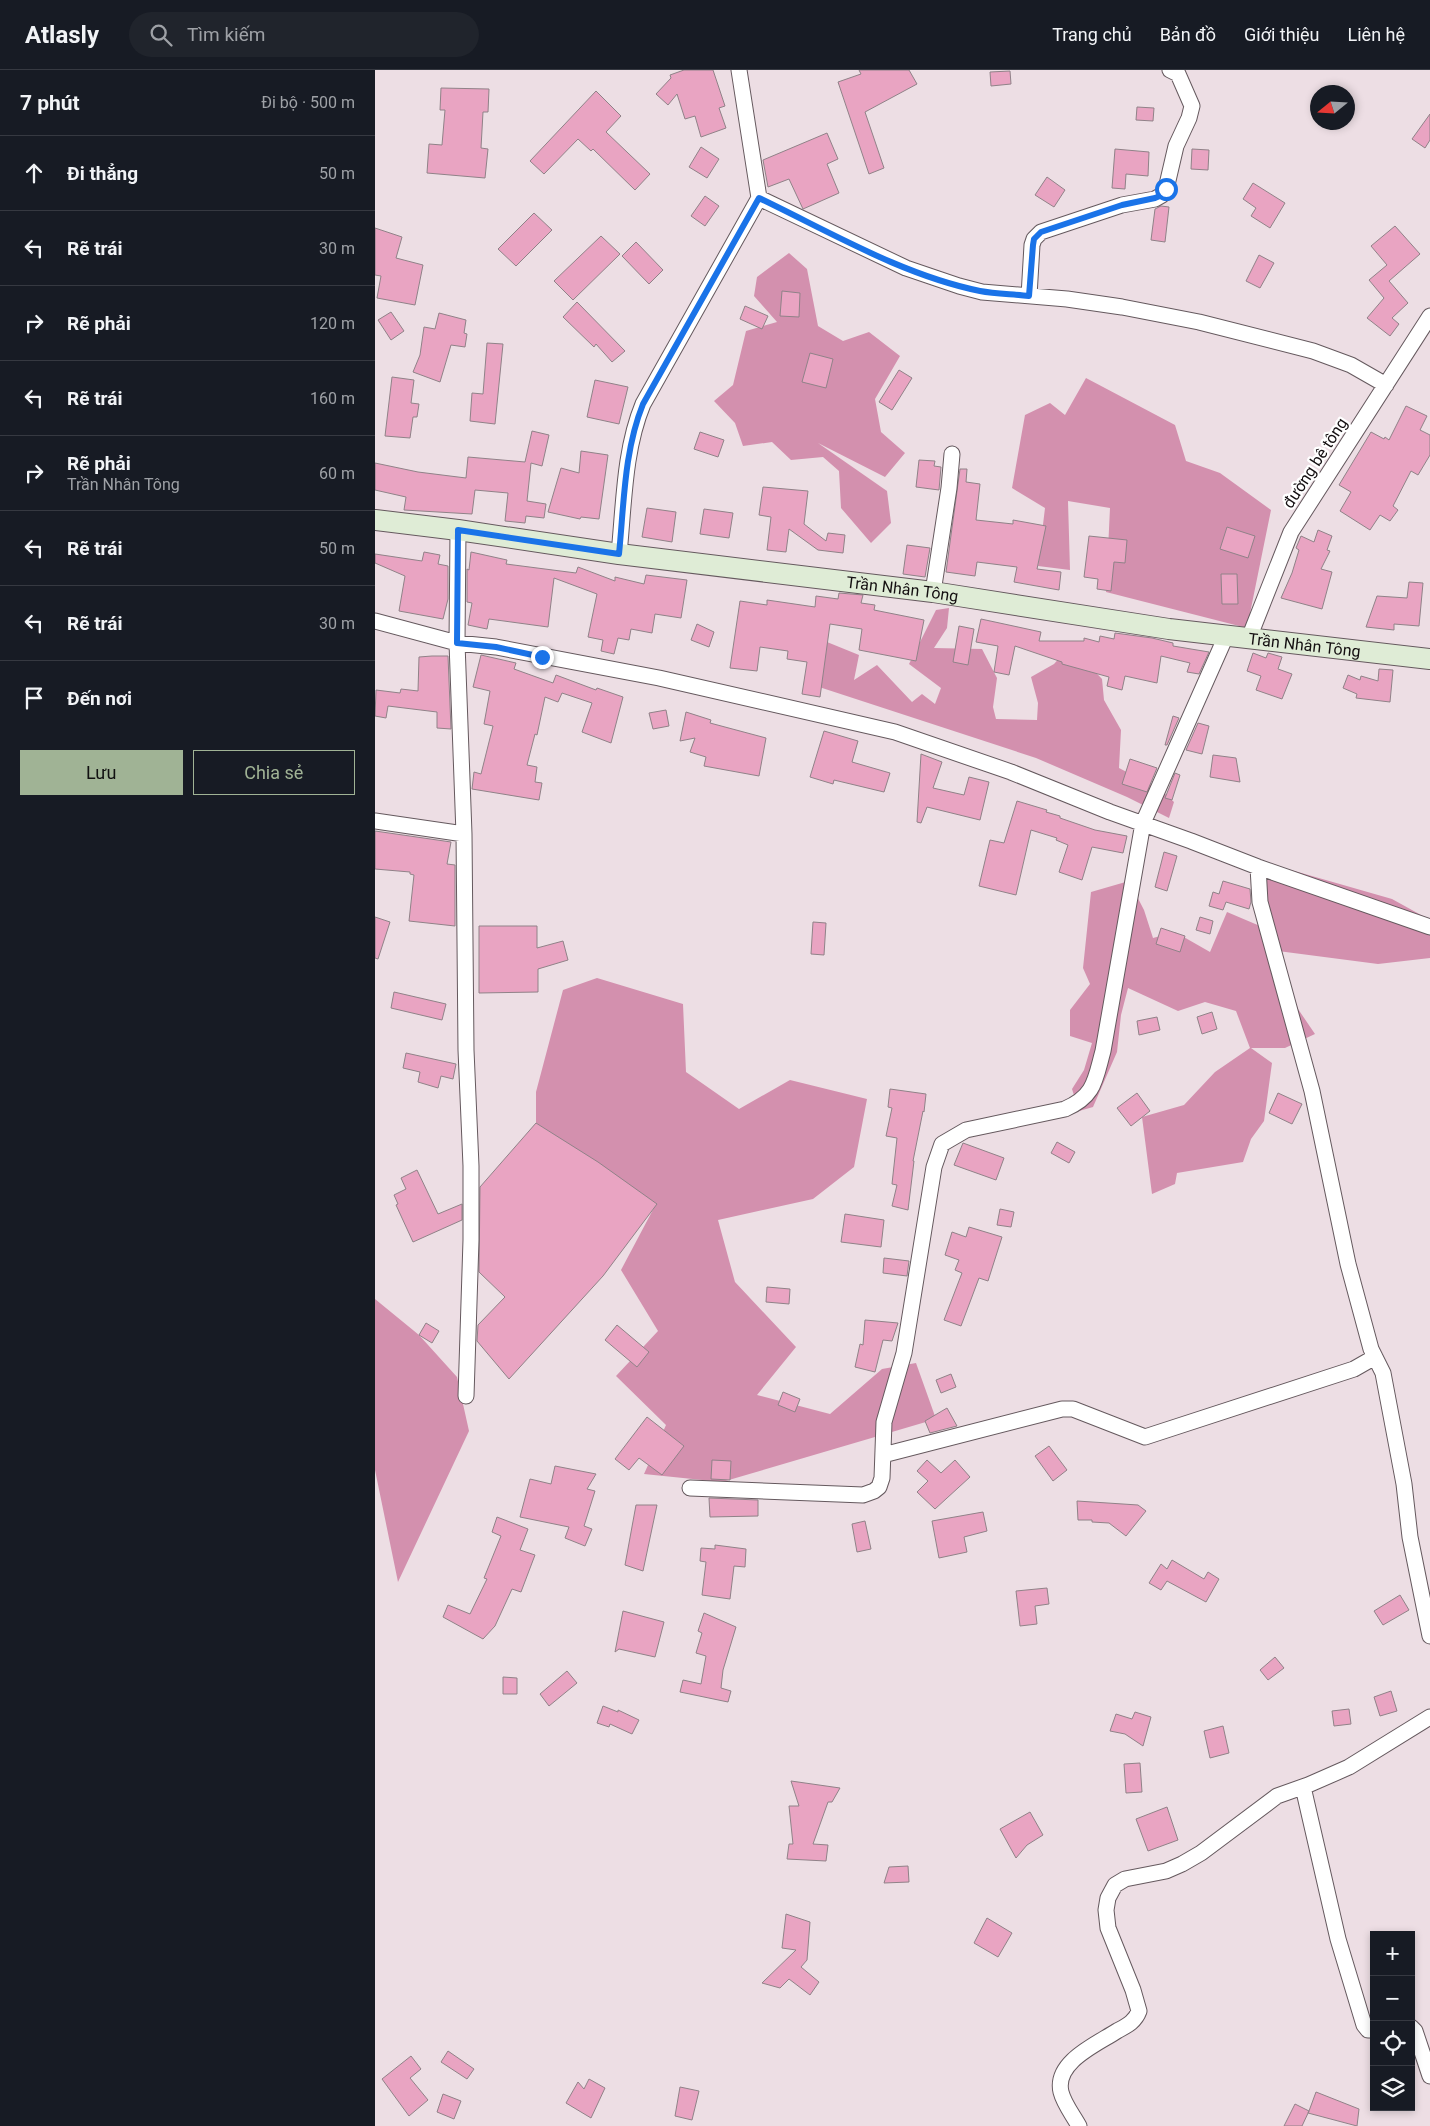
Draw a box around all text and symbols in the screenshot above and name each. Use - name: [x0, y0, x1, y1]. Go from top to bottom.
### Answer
- search box: [129, 12, 479, 57]
- text: Atlasly: [25, 21, 99, 49]
- icon: search: [147, 21, 175, 49]
- text: Tìm kiếm: [187, 23, 265, 46]
- text: Trang chủ: [1052, 24, 1132, 45]
- text: Bản đồ: [1160, 24, 1216, 45]
- text: Giới thiệu: [1244, 24, 1320, 45]
- text: Liên hệ: [1348, 24, 1405, 45]
- north arrow: [1310, 85, 1355, 130]
- text: 7 phút: [20, 91, 80, 115]
- text: Đi bộ · 500 m: [261, 93, 355, 112]
- icon: ahead: [20, 159, 48, 187]
- text: Đi thẳng: [67, 162, 138, 185]
- text: 50 m: [319, 164, 355, 183]
- route start: [1155, 178, 1178, 201]
- icon: left: [20, 234, 48, 262]
- text: Rẽ trái: [67, 237, 122, 260]
- text: 30 m: [319, 239, 355, 258]
- icon: right: [20, 309, 48, 337]
- text: Rẽ phải: [67, 312, 131, 335]
- text: 120 m: [310, 314, 355, 333]
- icon: left: [20, 384, 48, 412]
- text: Rẽ trái: [67, 387, 122, 410]
- text: 160 m: [310, 389, 355, 408]
- street label: đường bê tông: [1279, 414, 1351, 512]
- text: Rẽ phải: [67, 452, 131, 475]
- icon: right: [20, 459, 48, 487]
- text: 60 m: [319, 464, 355, 483]
- text: Trần Nhân Tông: [67, 475, 180, 494]
- icon: left: [20, 534, 48, 562]
- text: Rẽ trái: [67, 537, 122, 560]
- text: 50 m: [319, 539, 355, 558]
- street label: Trần Nhân Tông: [845, 572, 960, 605]
- icon: left: [20, 609, 48, 637]
- text: Rẽ trái: [67, 612, 122, 635]
- text: 30 m: [319, 614, 355, 633]
- street label: Trần Nhân Tông: [1247, 629, 1362, 660]
- route end: [531, 646, 554, 669]
- icon: arrive: [20, 684, 48, 712]
- text: Đến nơi: [67, 687, 132, 710]
- button: Lưu: [20, 750, 183, 795]
- button: Chia sẻ: [193, 750, 355, 795]
- map controls: [1370, 1931, 1415, 2111]
- button: +: [1370, 1931, 1415, 1976]
- button: −: [1370, 1976, 1415, 2021]
- button: locate: [1370, 2021, 1415, 2066]
- button: layers: [1370, 2066, 1415, 2111]

